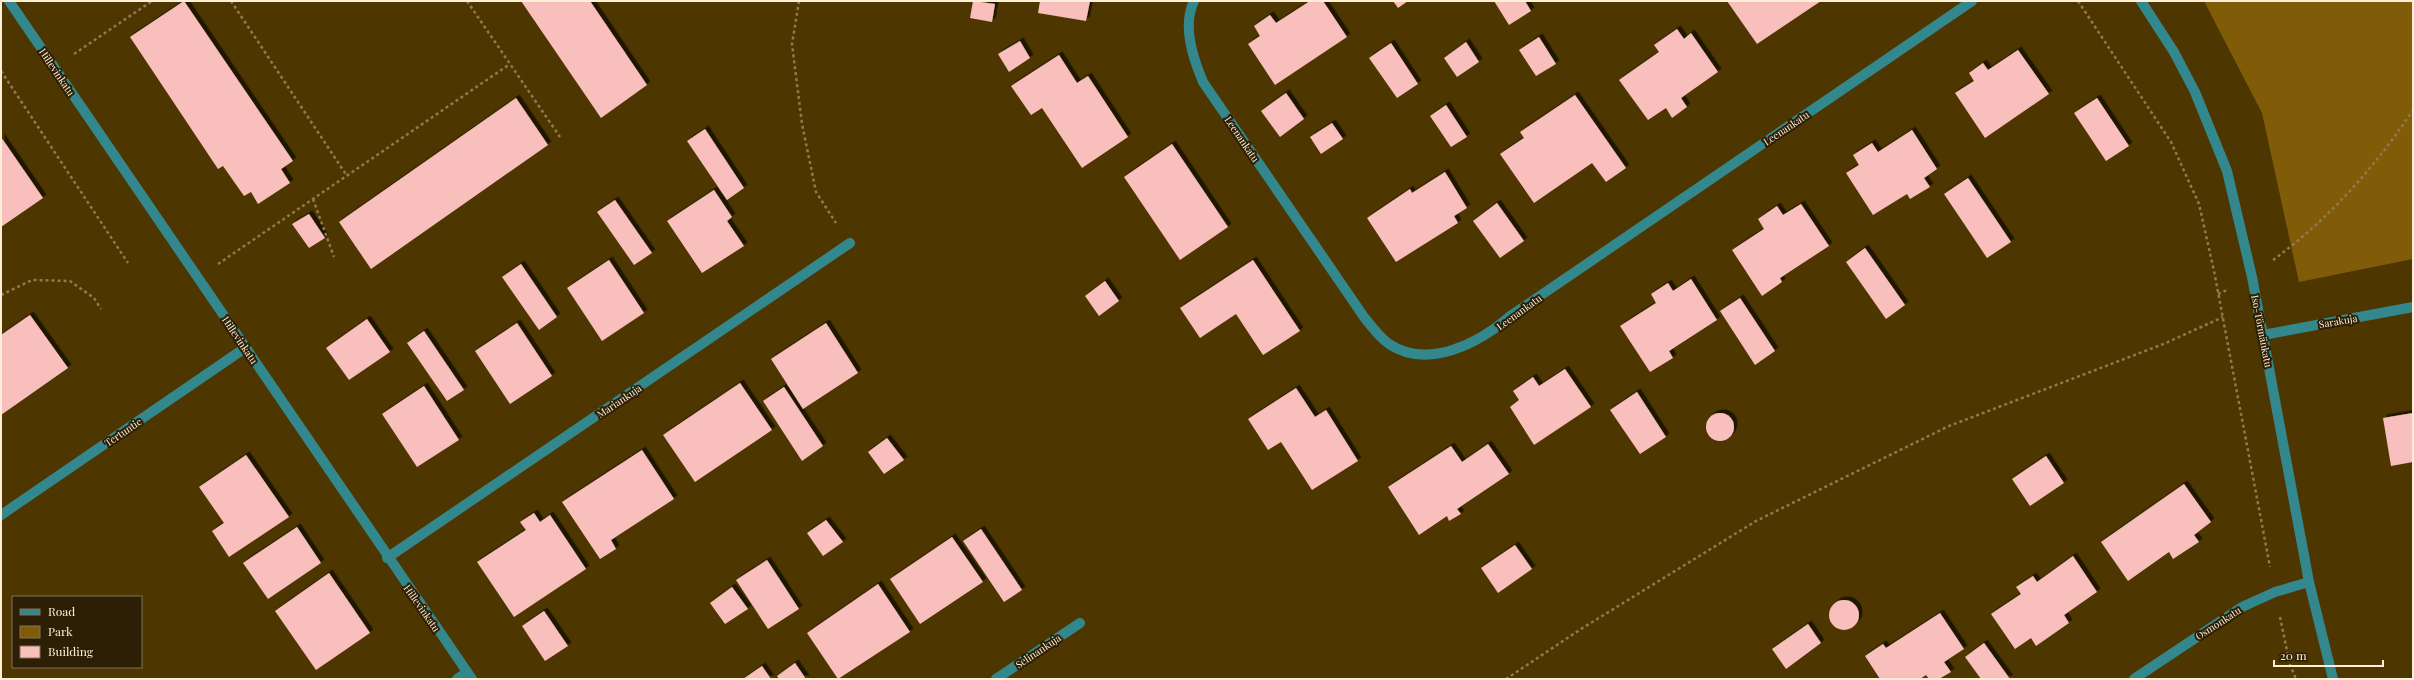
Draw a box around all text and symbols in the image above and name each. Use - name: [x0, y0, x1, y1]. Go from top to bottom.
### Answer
- street label: Hillevinkatu: [36, 45, 78, 99]
- street label: Leenankatu: [1760, 107, 1812, 149]
- street label: Leenankatu: [1221, 113, 1263, 165]
- street label: Leenankatu: [1494, 291, 1545, 333]
- street label: Iso-Törmänkatu: [2248, 294, 2276, 369]
- street label: Sarakuja: [2318, 311, 2358, 331]
- street label: Hillevinkatu: [219, 313, 261, 367]
- street label: Mariankuja: [594, 381, 644, 421]
- street label: Tertuntie: [102, 414, 144, 450]
- street label: Hillevinkatu: [401, 582, 444, 635]
- legend: [12, 596, 142, 668]
- text: Road: [48, 603, 75, 619]
- street label: Osmonkatu: [2192, 603, 2244, 643]
- text: Park: [48, 623, 73, 639]
- street label: Selinankuja: [1012, 631, 1064, 671]
- scale bar: [2274, 642, 2383, 668]
- text: Building: [48, 643, 94, 659]
- text: 20 m: [2280, 647, 2307, 663]

